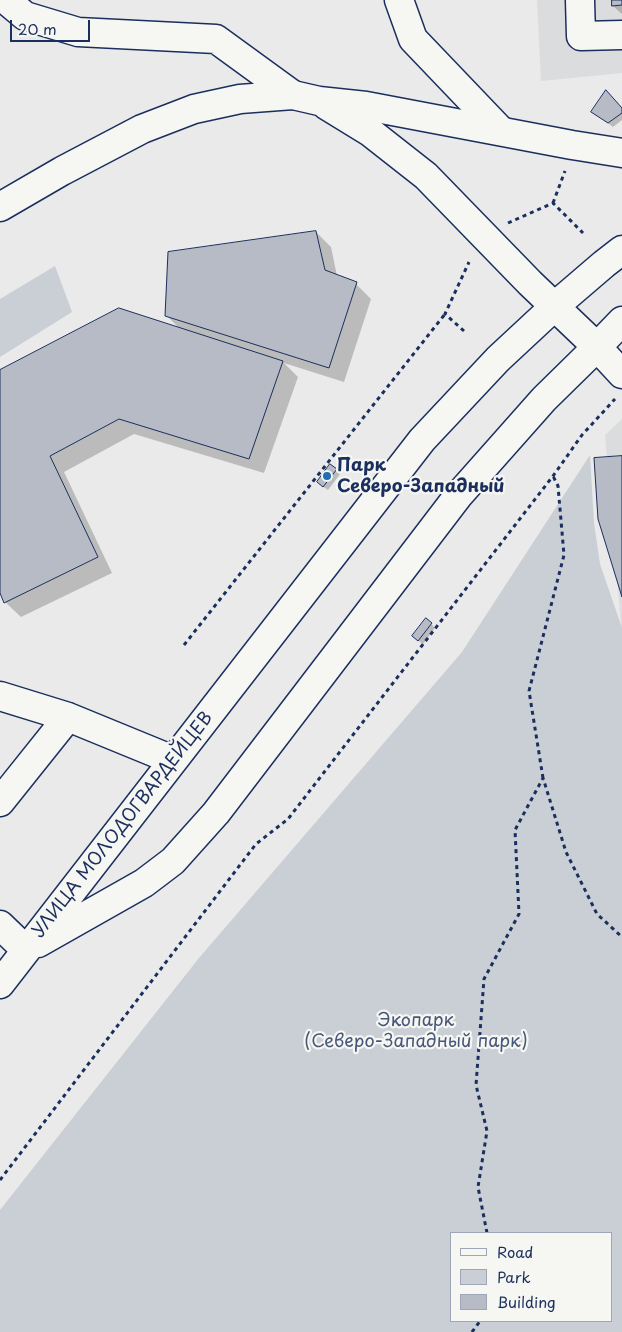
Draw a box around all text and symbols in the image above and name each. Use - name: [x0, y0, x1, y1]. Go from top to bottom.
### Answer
- scale bar: [12, 10, 92, 42]
- text: 20 m: [18, 17, 57, 40]
- place label: Парк Северо-Западный: [337, 455, 505, 498]
- marker: Парк Северо-Западный: [321, 470, 333, 482]
- street label: УЛИЦА МОЛОДОГВАРДЕЙЦЕВ: [28, 708, 218, 942]
- park label: Экопарк (Северо-Западный парк): [304, 1010, 528, 1052]
- legend: [450, 1232, 612, 1322]
- text: Road: [497, 1240, 533, 1263]
- text: Park: [497, 1265, 531, 1288]
- text: Building: [497, 1290, 556, 1313]

